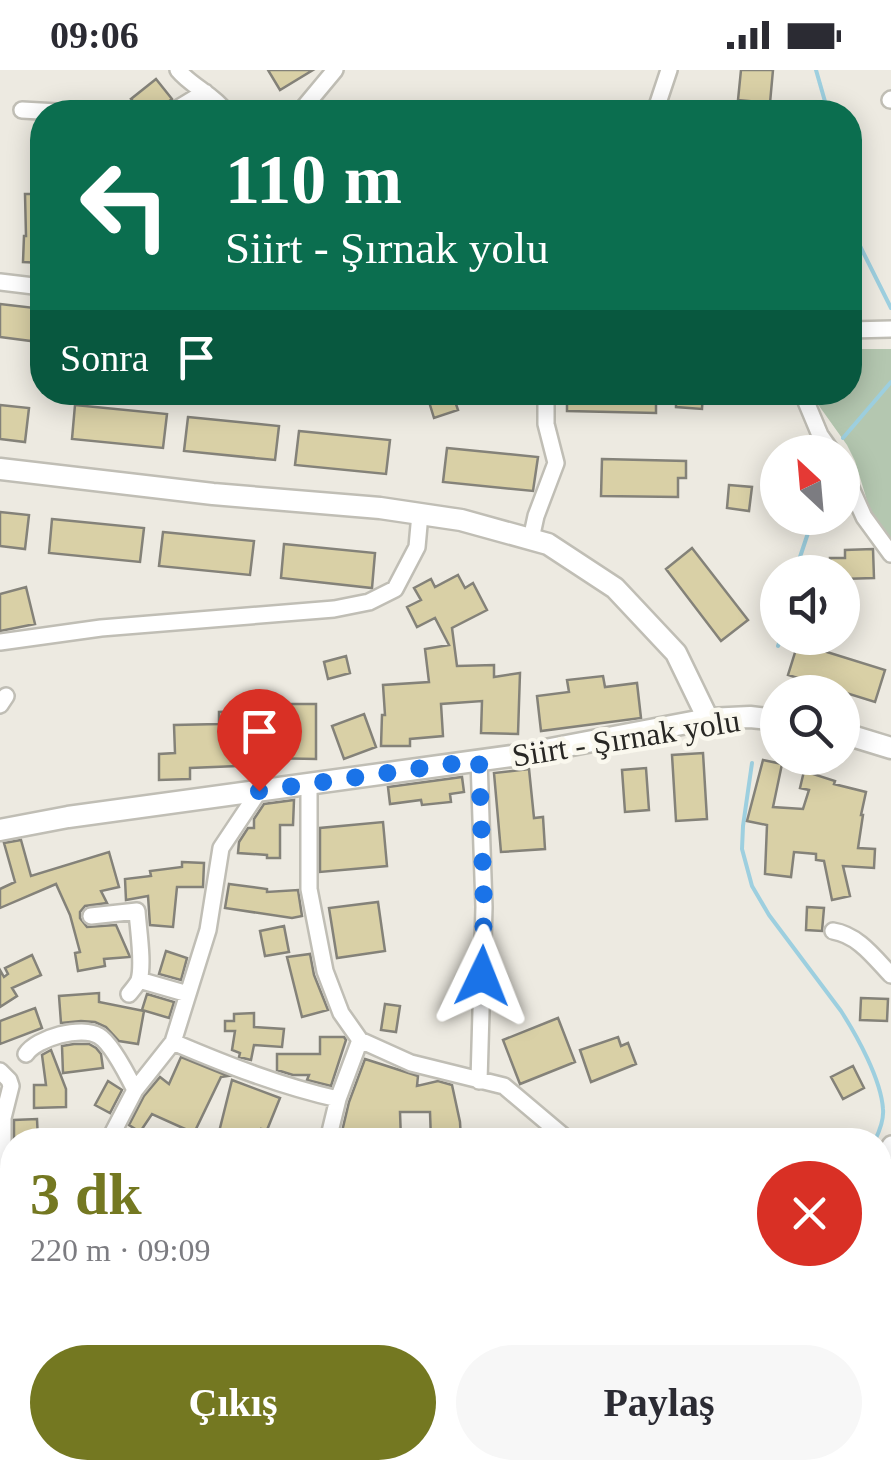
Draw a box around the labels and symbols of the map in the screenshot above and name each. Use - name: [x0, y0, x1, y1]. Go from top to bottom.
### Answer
- north arrow: [760, 435, 860, 535]
- pin: [217, 689, 302, 792]
- street label: Siirt - Şırnak yolu: [509, 702, 743, 774]
- position arrow: [430, 924, 534, 1028]

